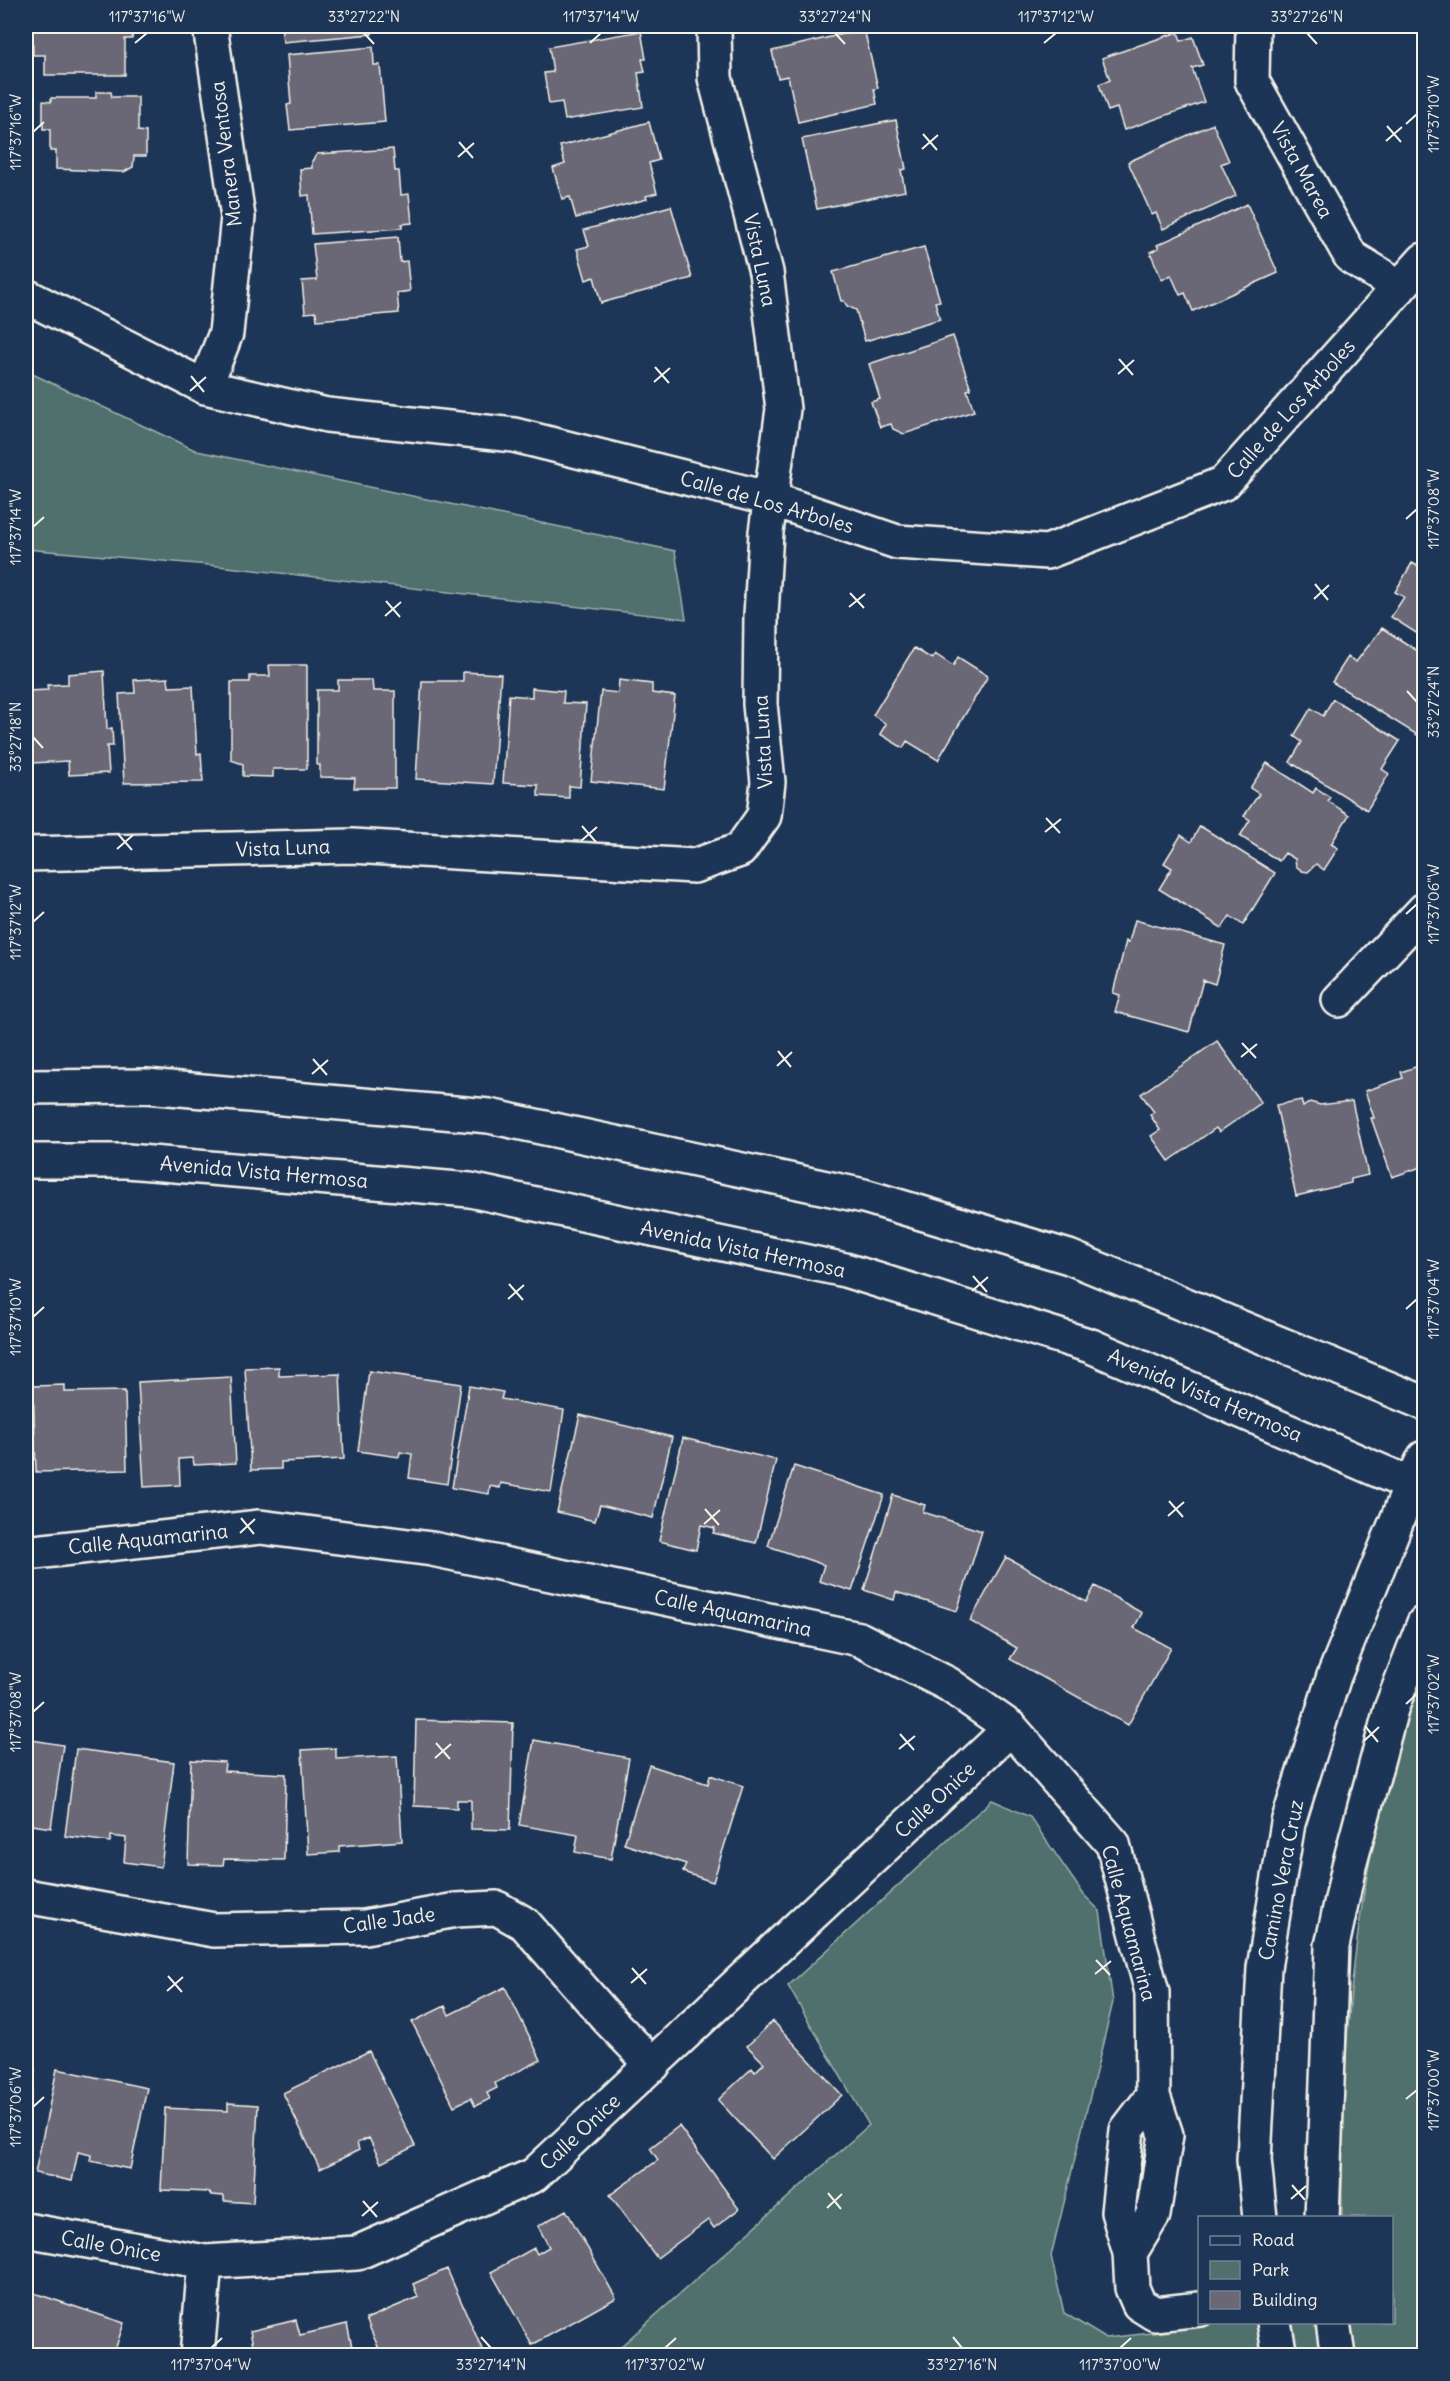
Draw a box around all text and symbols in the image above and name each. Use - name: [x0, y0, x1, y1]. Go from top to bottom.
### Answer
- text: 117°37'16"W: [109, 7, 186, 26]
- text: 33°27'22"N: [328, 7, 400, 26]
- text: 117°37'14"W: [563, 7, 640, 26]
- text: 33°27'24"N: [799, 7, 871, 26]
- text: 117°37'12"W: [1018, 7, 1094, 26]
- text: 33°27'26"N: [1271, 7, 1343, 26]
- text: 117°37'10"W: [1424, 75, 1443, 153]
- street label: Manera Ventosa: [204, 80, 247, 228]
- text: 117°37'16"W: [6, 93, 25, 170]
- street label: Vista Marea: [1266, 117, 1339, 222]
- street label: Vista Luna: [738, 211, 783, 309]
- street label: Calle de Los Arboles: [1221, 334, 1360, 484]
- street label: Calle de Los Arboles: [677, 465, 857, 538]
- text: 117°37'08"W: [1424, 469, 1443, 549]
- text: 117°37'14"W: [6, 488, 25, 565]
- text: 33°27'24"N: [1424, 666, 1443, 738]
- street label: Vista Luna: [748, 694, 777, 790]
- text: 33°27'18"N: [6, 702, 25, 772]
- street label: Vista Luna: [235, 833, 331, 862]
- text: 117°37'06"W: [1424, 863, 1443, 944]
- text: 117°37'12"W: [6, 884, 25, 960]
- street label: Avenida Vista Hermosa: [159, 1150, 369, 1193]
- street label: Avenida Vista Hermosa: [638, 1215, 848, 1282]
- text: 117°37'04"W: [1424, 1258, 1443, 1339]
- text: 117°37'10"W: [6, 1278, 25, 1356]
- street label: Avenida Vista Hermosa: [1104, 1342, 1306, 1447]
- street label: Calle Aquamarina: [67, 1518, 229, 1559]
- street label: Calle Aquamarina: [652, 1584, 814, 1641]
- text: 117°37'02"W: [1424, 1654, 1443, 1734]
- text: 117°37'08"W: [6, 1672, 25, 1752]
- street label: Calle Onice: [889, 1756, 980, 1843]
- street label: Camino Vera Cruz: [1253, 1797, 1308, 1962]
- street label: Calle Aquamarina: [1097, 1842, 1162, 2004]
- street label: Calle Jade: [341, 1901, 437, 1938]
- text: 117°37'00"W: [1424, 2049, 1443, 2131]
- text: 117°37'06"W: [6, 2066, 25, 2147]
- street label: Calle Onice: [534, 2088, 625, 2175]
- legend: [1198, 2216, 1393, 2324]
- street label: Calle Onice: [59, 2224, 163, 2267]
- text: Road: [1252, 2228, 1295, 2251]
- text: Park: [1252, 2258, 1289, 2281]
- text: Building: [1252, 2288, 1317, 2311]
- text: 117°37'04"W: [171, 2355, 252, 2374]
- text: 33°27'14"N: [456, 2355, 526, 2374]
- text: 117°37'02"W: [625, 2355, 705, 2374]
- text: 33°27'16"N: [927, 2355, 997, 2374]
- text: 117°37'00"W: [1079, 2355, 1161, 2374]

